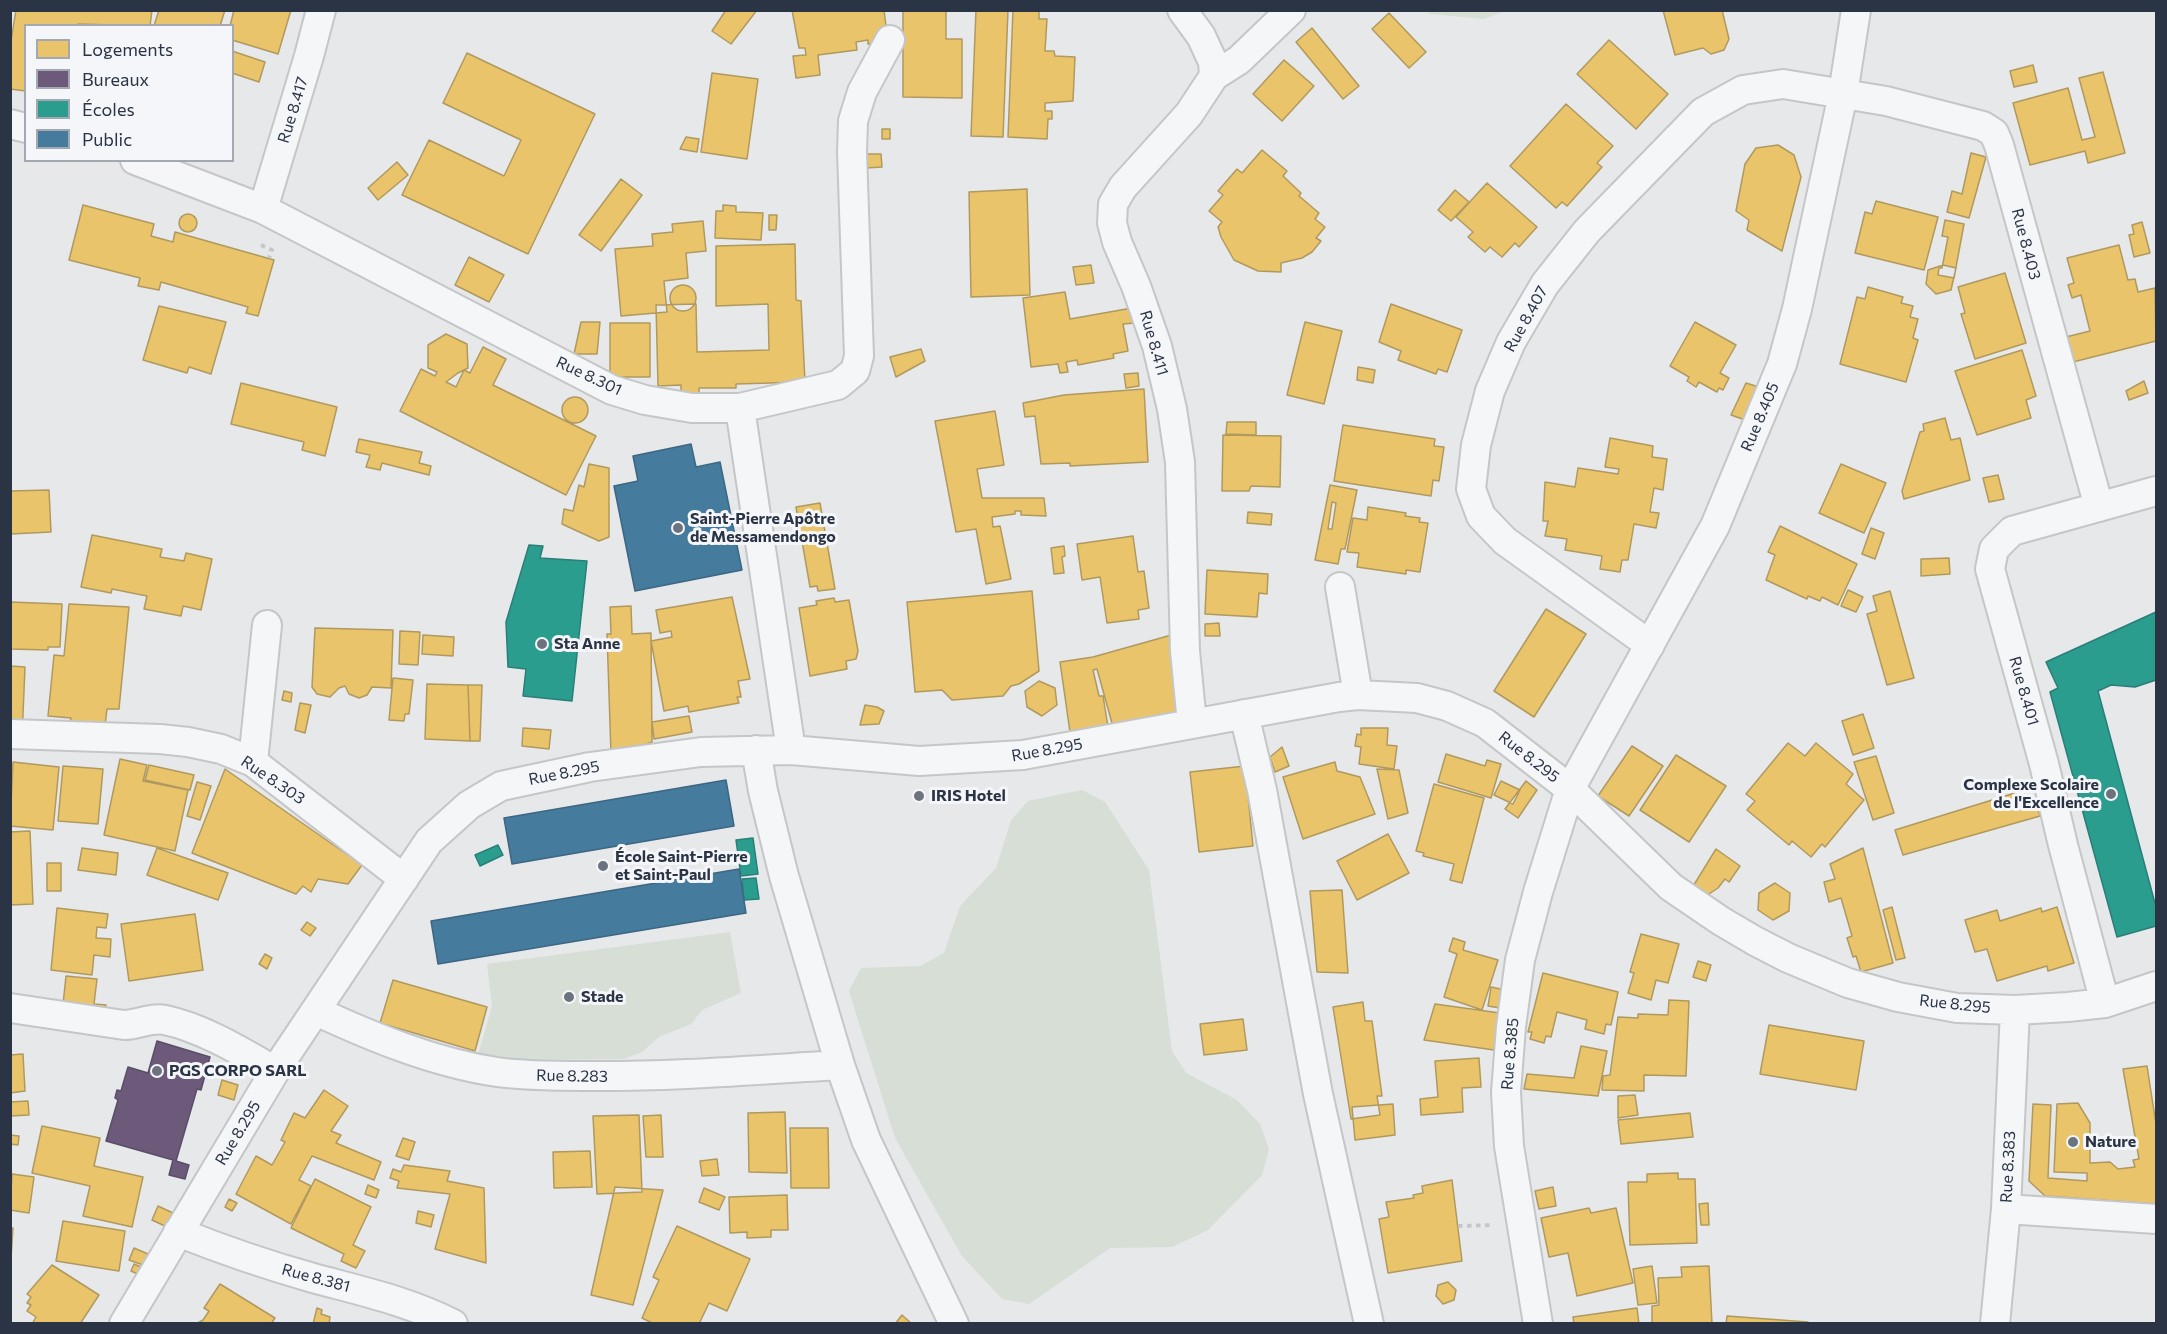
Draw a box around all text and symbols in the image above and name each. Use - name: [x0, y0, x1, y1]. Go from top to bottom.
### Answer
- legend: [24, 24, 234, 162]
- text: Logements: [82, 38, 173, 60]
- text: Bureaux: [82, 68, 149, 90]
- street label: Rue 8.417: [274, 74, 312, 146]
- text: Écoles: [82, 98, 135, 120]
- text: Public: [82, 128, 132, 150]
- street label: Rue 8.403: [2007, 206, 2045, 282]
- street label: Rue 8.407: [1500, 283, 1552, 355]
- street label: Rue 8.411: [1136, 308, 1172, 378]
- street label: Rue 8.301: [553, 352, 625, 400]
- street label: Rue 8.405: [1737, 380, 1783, 454]
- place label: Saint-Pierre Apôtre de Messamendongo: [690, 509, 836, 547]
- marker: Saint-Pierre Apôtre de Messamendongo: [671, 521, 685, 535]
- place label: Sta Anne: [554, 634, 620, 654]
- marker: Sta Anne: [535, 637, 549, 651]
- street label: Rue 8.401: [2005, 654, 2043, 728]
- street label: Rue 8.295: [1495, 727, 1563, 787]
- street label: Rue 8.295: [1010, 734, 1084, 766]
- street label: Rue 8.303: [237, 752, 309, 808]
- street label: Rue 8.295: [527, 757, 601, 789]
- place label: Complexe Scolaire de l'Excellence: [1963, 775, 2099, 813]
- place label: IRIS Hotel: [931, 786, 1006, 806]
- marker: Complexe Scolaire de l'Excellence: [2104, 787, 2118, 801]
- marker: IRIS Hotel: [912, 789, 926, 803]
- place label: École Saint-Pierre et Saint-Paul: [615, 847, 748, 885]
- marker: École Saint-Pierre et Saint-Paul: [596, 859, 610, 873]
- place label: Stade: [581, 987, 623, 1007]
- marker: Stade: [562, 990, 576, 1004]
- street label: Rue 8.295: [1918, 991, 1992, 1017]
- street label: Rue 8.385: [1497, 1017, 1523, 1091]
- place label: PGS CORPO SARL: [169, 1061, 307, 1081]
- marker: PGS CORPO SARL: [150, 1064, 164, 1078]
- street label: Rue 8.283: [536, 1066, 608, 1086]
- street label: Rue 8.295: [211, 1097, 265, 1169]
- street label: Rue 8.383: [1997, 1130, 2019, 1204]
- place label: Nature: [2085, 1132, 2136, 1152]
- marker: Nature: [2066, 1135, 2080, 1149]
- street label: Rue 8.381: [280, 1260, 352, 1296]

